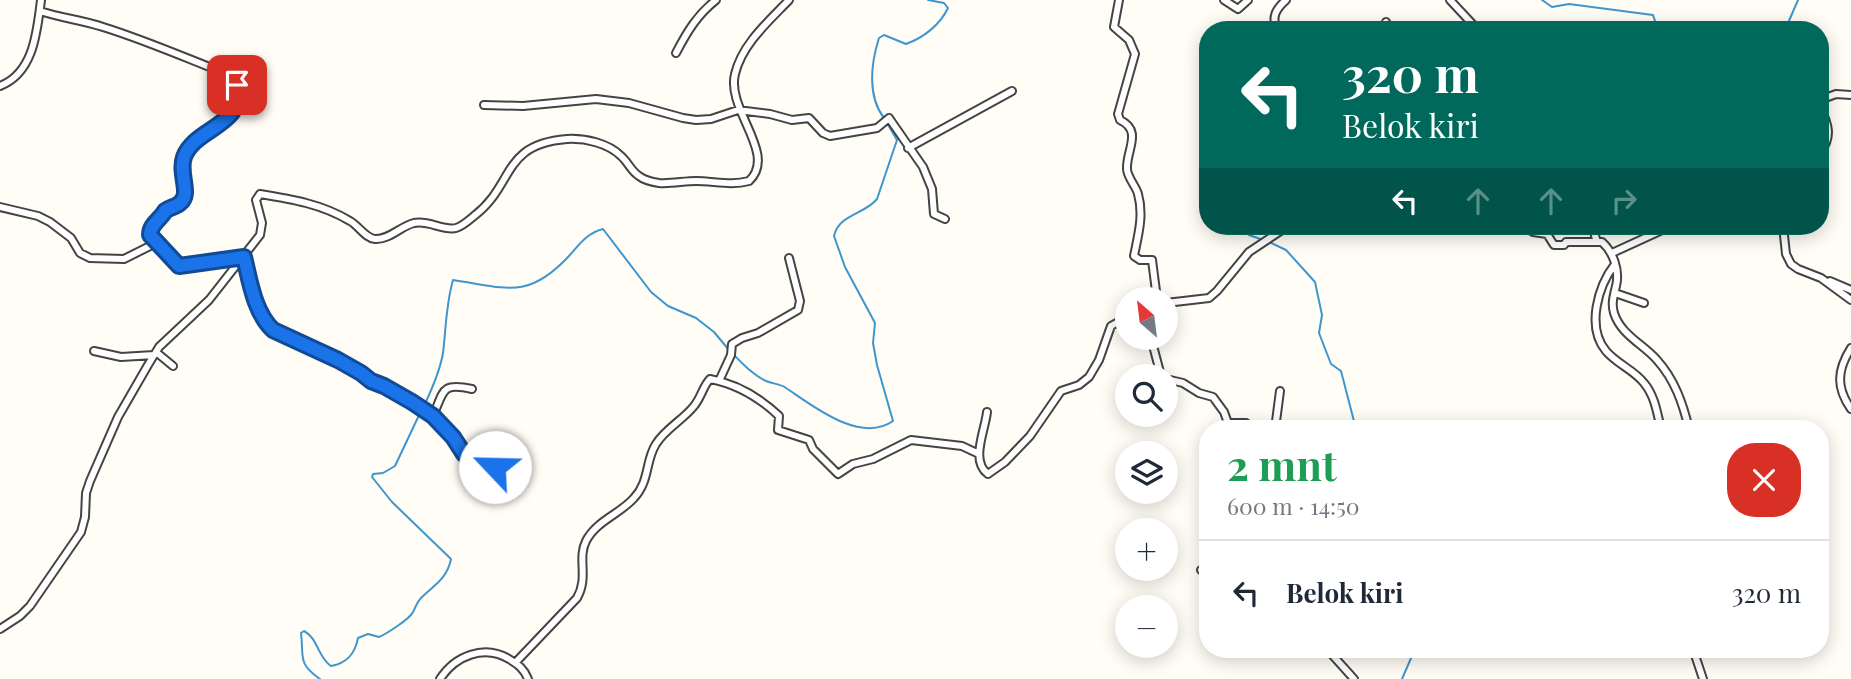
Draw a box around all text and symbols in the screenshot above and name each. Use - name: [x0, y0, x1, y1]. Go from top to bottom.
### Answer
- text: 320 m: [1342, 40, 1479, 105]
- icon: left: [1227, 49, 1318, 140]
- pin: [207, 55, 267, 115]
- icon: arrive: [218, 66, 256, 104]
- text: Belok kiri: [1342, 103, 1479, 146]
- icon: left: [1386, 182, 1424, 220]
- icon: ahead: [1459, 182, 1497, 220]
- icon: ahead: [1532, 182, 1570, 220]
- icon: right: [1605, 182, 1643, 220]
- north arrow: [1115, 287, 1178, 350]
- map controls: [1115, 287, 1178, 658]
- button: search: [1115, 364, 1178, 427]
- position arrow: [458, 430, 532, 504]
- text: 2 mnt: [1227, 436, 1337, 492]
- button: layers: [1115, 441, 1178, 504]
- button: close: [1727, 443, 1801, 517]
- text: 600 m · 14:50: [1227, 490, 1360, 521]
- button: +: [1115, 518, 1178, 581]
- icon: left: [1227, 574, 1265, 612]
- text: Belok kiri: [1286, 575, 1403, 610]
- text: 320 m: [1732, 575, 1801, 610]
- button: −: [1115, 595, 1178, 658]

